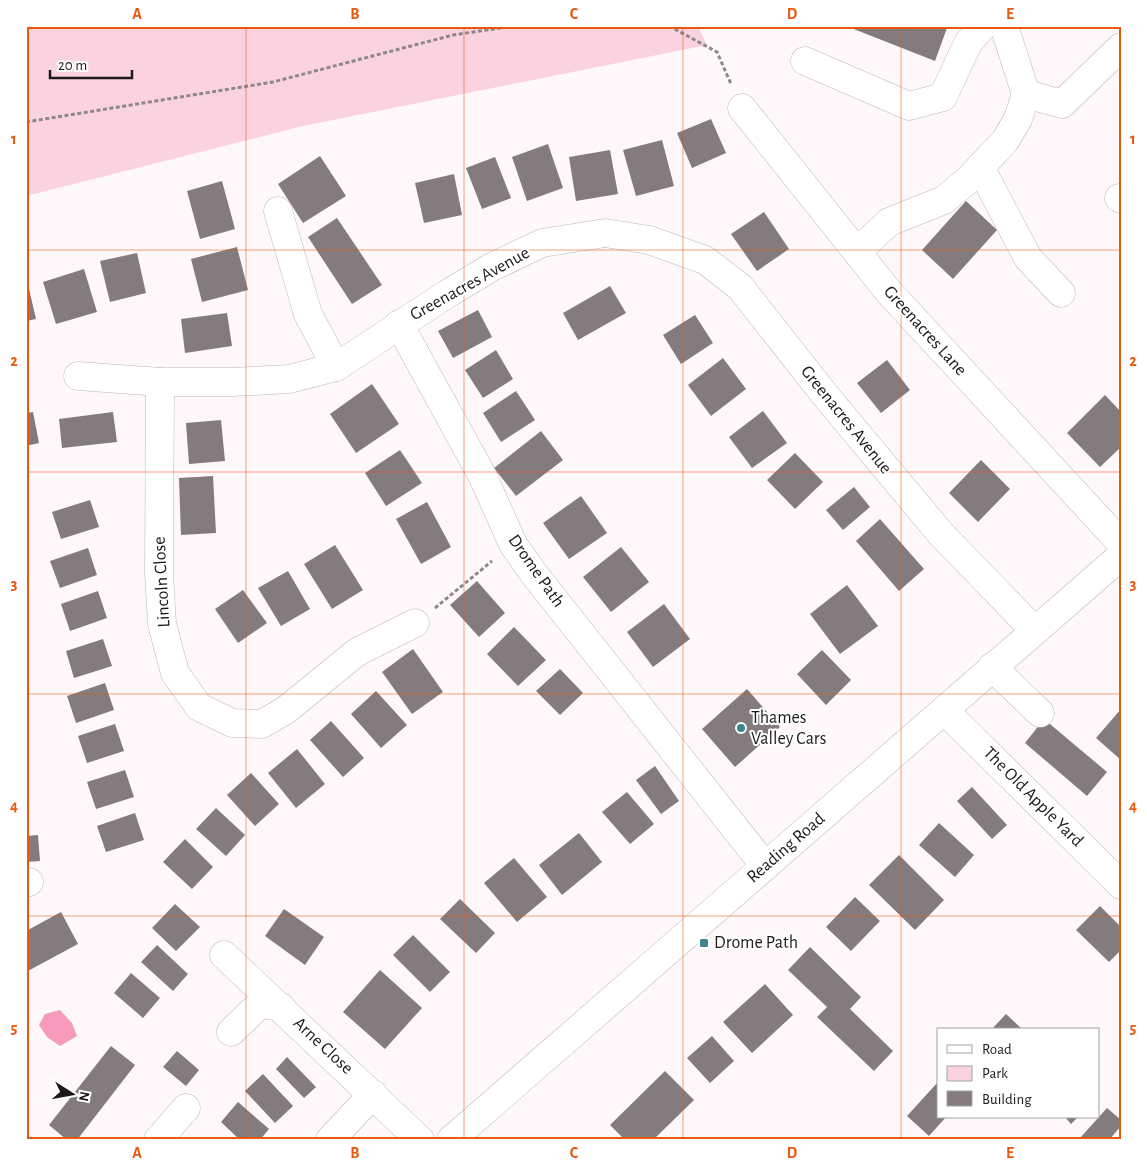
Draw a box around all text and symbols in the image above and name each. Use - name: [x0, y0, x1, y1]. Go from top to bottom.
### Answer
- text: A: [132, 6, 142, 22]
- text: B: [350, 6, 360, 22]
- text: C: [570, 6, 579, 22]
- text: D: [787, 6, 798, 22]
- text: E: [1006, 6, 1014, 22]
- scale bar: [50, 48, 132, 80]
- text: 20 m: [58, 58, 87, 73]
- text: 1: [11, 131, 17, 147]
- text: 1: [1130, 131, 1136, 147]
- street label: Greenacres Avenue: [407, 244, 533, 324]
- street label: Greenacres Lane: [880, 283, 970, 379]
- text: 2: [10, 353, 18, 369]
- text: 2: [1129, 353, 1137, 369]
- street label: Greenacres Avenue: [797, 363, 895, 477]
- street label: Drome Path: [505, 531, 567, 611]
- street label: Lincoln Close: [151, 536, 173, 628]
- text: 3: [11, 576, 18, 592]
- text: 3: [1130, 576, 1137, 592]
- place label: Thames Valley Cars: [751, 709, 826, 748]
- marker: Thames Valley Cars: [735, 722, 747, 734]
- street label: The Old Apple Yard: [980, 744, 1086, 850]
- text: 4: [10, 798, 18, 814]
- text: 4: [1129, 798, 1137, 814]
- street label: Reading Road: [744, 810, 828, 886]
- place label: Drome Path: [714, 934, 798, 952]
- marker: Drome Path: [698, 937, 710, 949]
- street label: Arne Close: [290, 1014, 356, 1078]
- text: 5: [11, 1020, 18, 1036]
- text: 5: [1130, 1020, 1137, 1036]
- legend: [937, 1028, 1100, 1118]
- text: Road: [982, 1042, 1012, 1057]
- text: Park: [982, 1066, 1008, 1081]
- north arrow: [48, 1068, 98, 1118]
- text: N: [76, 1090, 92, 1102]
- text: Building: [982, 1092, 1032, 1107]
- text: A: [132, 1145, 142, 1161]
- text: B: [350, 1145, 360, 1161]
- text: C: [570, 1145, 579, 1161]
- text: D: [787, 1145, 798, 1161]
- text: E: [1006, 1145, 1014, 1161]

